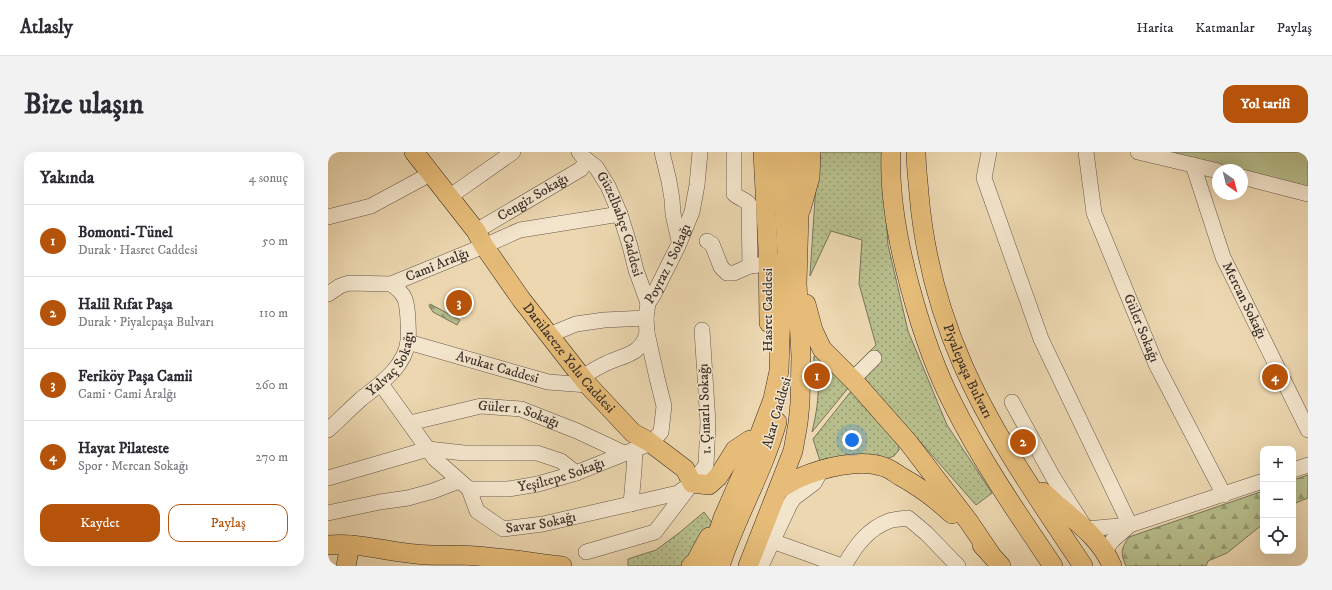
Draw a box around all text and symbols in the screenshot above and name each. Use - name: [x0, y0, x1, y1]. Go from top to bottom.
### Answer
- text: Atlasly: [20, 16, 73, 39]
- text: Harita: [1136, 19, 1173, 37]
- text: Katmanlar: [1195, 19, 1255, 37]
- text: Paylaş: [1277, 19, 1312, 37]
- button: Yol tarifi: [1223, 85, 1308, 123]
- text: Bize ulaşın: [24, 87, 144, 122]
- north arrow: [1212, 164, 1248, 200]
- text: Yakında: [40, 167, 94, 189]
- street label: Güzelbahçe Caddesi: [592, 168, 647, 279]
- street label: Cengiz Sokağı: [494, 169, 572, 225]
- text: 4 sonuç: [248, 170, 288, 186]
- street label: Poyraz 1 Sokağı: [641, 221, 695, 308]
- text: Bomonti-Tünel: [78, 223, 173, 242]
- text: 1: [51, 233, 55, 249]
- text: 50 m: [262, 233, 288, 249]
- text: Durak · Hasret Caddesi: [78, 242, 198, 258]
- street label: Cami Aralğı: [403, 244, 472, 286]
- street label: Mercan Sokağı: [1218, 259, 1271, 342]
- street label: Hasret Caddesi: [759, 268, 777, 352]
- pin: 3: [446, 288, 472, 318]
- street label: Güler Sokağı: [1119, 291, 1163, 365]
- text: Halil Rıfat Paşa: [78, 295, 173, 314]
- street label: Darülaceze Yolu Caddesi: [518, 299, 619, 417]
- text: 2: [50, 305, 56, 321]
- text: 110 m: [259, 305, 288, 321]
- text: Durak · Piyalepaşa Bulvarı: [78, 314, 214, 330]
- street label: Piyalepaşa Bulvarı: [939, 322, 997, 422]
- street label: Yalvaç Sokağı: [363, 331, 418, 400]
- street label: Avukat Caddesi: [454, 347, 541, 388]
- pin: 1: [804, 361, 830, 391]
- pin: 4: [1262, 362, 1288, 392]
- street label: 1. Çınarlı Sokağı: [694, 363, 716, 455]
- text: Feriköy Paşa Camii: [78, 367, 192, 386]
- street label: Akar Caddesi: [758, 375, 796, 451]
- text: 3: [51, 377, 55, 393]
- text: 260 m: [255, 377, 288, 393]
- text: Cami · Cami Aralğı: [78, 386, 176, 402]
- street label: Güler 1. Sokağı: [477, 397, 563, 432]
- pin: 2: [1010, 427, 1036, 457]
- your location: [842, 430, 862, 450]
- text: Hayat Pilateste: [78, 439, 169, 458]
- map controls: [1260, 446, 1296, 554]
- button: +: [1260, 446, 1296, 482]
- text: 4: [49, 449, 57, 465]
- text: 270 m: [256, 449, 288, 465]
- street label: Yeşiltepe Sokağı: [516, 453, 607, 496]
- text: Spor · Mercan Sokağı: [78, 458, 188, 474]
- button: −: [1260, 482, 1296, 518]
- button: Kaydet: [40, 504, 160, 542]
- button: Paylaş: [168, 504, 288, 542]
- street label: Savar Sokağı: [505, 508, 578, 538]
- button: locate: [1260, 518, 1296, 554]

